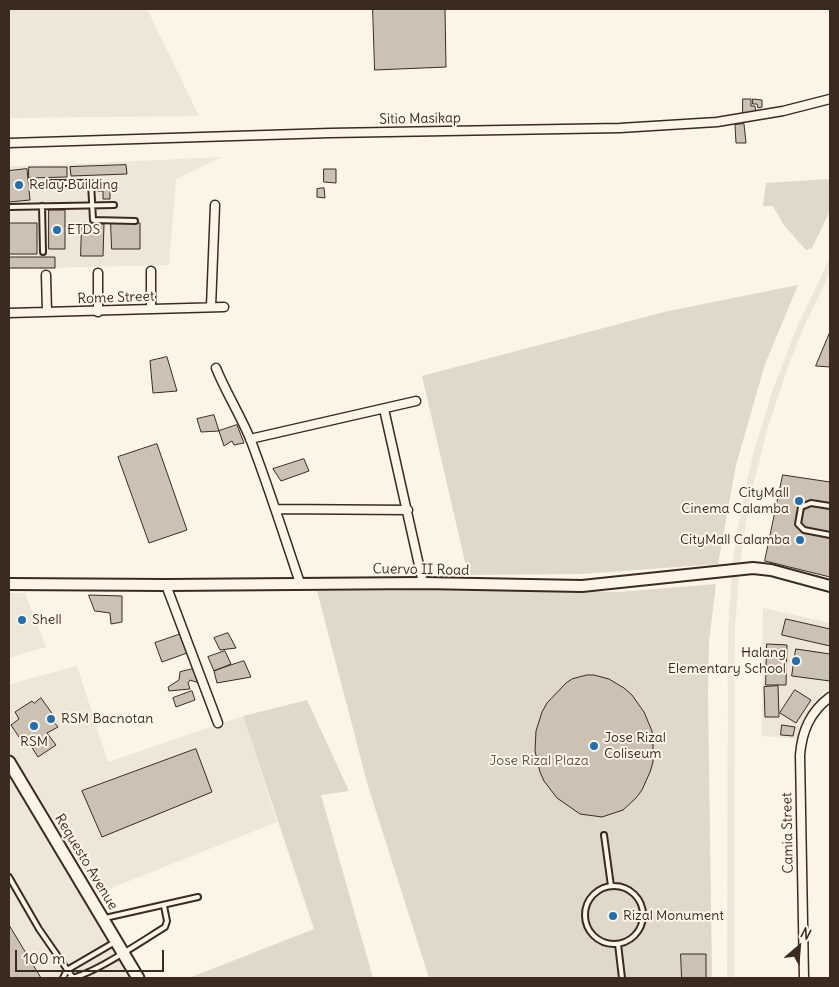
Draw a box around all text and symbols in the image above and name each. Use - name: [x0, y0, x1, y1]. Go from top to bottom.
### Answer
- street label: Sitio Masikap: [379, 110, 461, 128]
- place label: Relay Building: [29, 177, 118, 193]
- marker: Relay Building: [13, 179, 25, 191]
- place label: ETDS: [67, 222, 100, 238]
- marker: ETDS: [51, 224, 63, 236]
- street label: Rome Street: [77, 288, 155, 308]
- place label: CityMall Cinema Calamba: [681, 485, 789, 518]
- marker: CityMall Cinema Calamba: [793, 495, 805, 507]
- place label: CityMall Calamba: [680, 532, 790, 548]
- marker: CityMall Calamba: [794, 534, 806, 546]
- street label: Cuervo II Road: [372, 561, 470, 579]
- place label: Shell: [32, 612, 62, 628]
- marker: Shell: [16, 614, 28, 626]
- place label: Halang Elementary School: [668, 645, 786, 678]
- marker: Halang Elementary School: [790, 655, 802, 667]
- place label: RSM Bacnotan: [61, 711, 153, 727]
- marker: RSM Bacnotan: [45, 713, 57, 725]
- marker: RSM: [28, 720, 40, 732]
- place label: Jose Rizal Coliseum: [604, 730, 666, 762]
- place label: RSM: [20, 734, 48, 750]
- marker: Jose Rizal Coliseum: [588, 740, 600, 752]
- park label: Jose Rizal Plaza: [489, 753, 589, 769]
- street label: Camia Street: [779, 792, 797, 874]
- street label: Requesto Avenue: [51, 811, 121, 913]
- place label: Rizal Monument: [623, 908, 724, 924]
- marker: Rizal Monument: [607, 910, 619, 922]
- north arrow: [774, 922, 824, 972]
- text: N: [797, 923, 814, 944]
- scale bar: [18, 940, 166, 972]
- text: 100 m: [23, 949, 65, 968]

